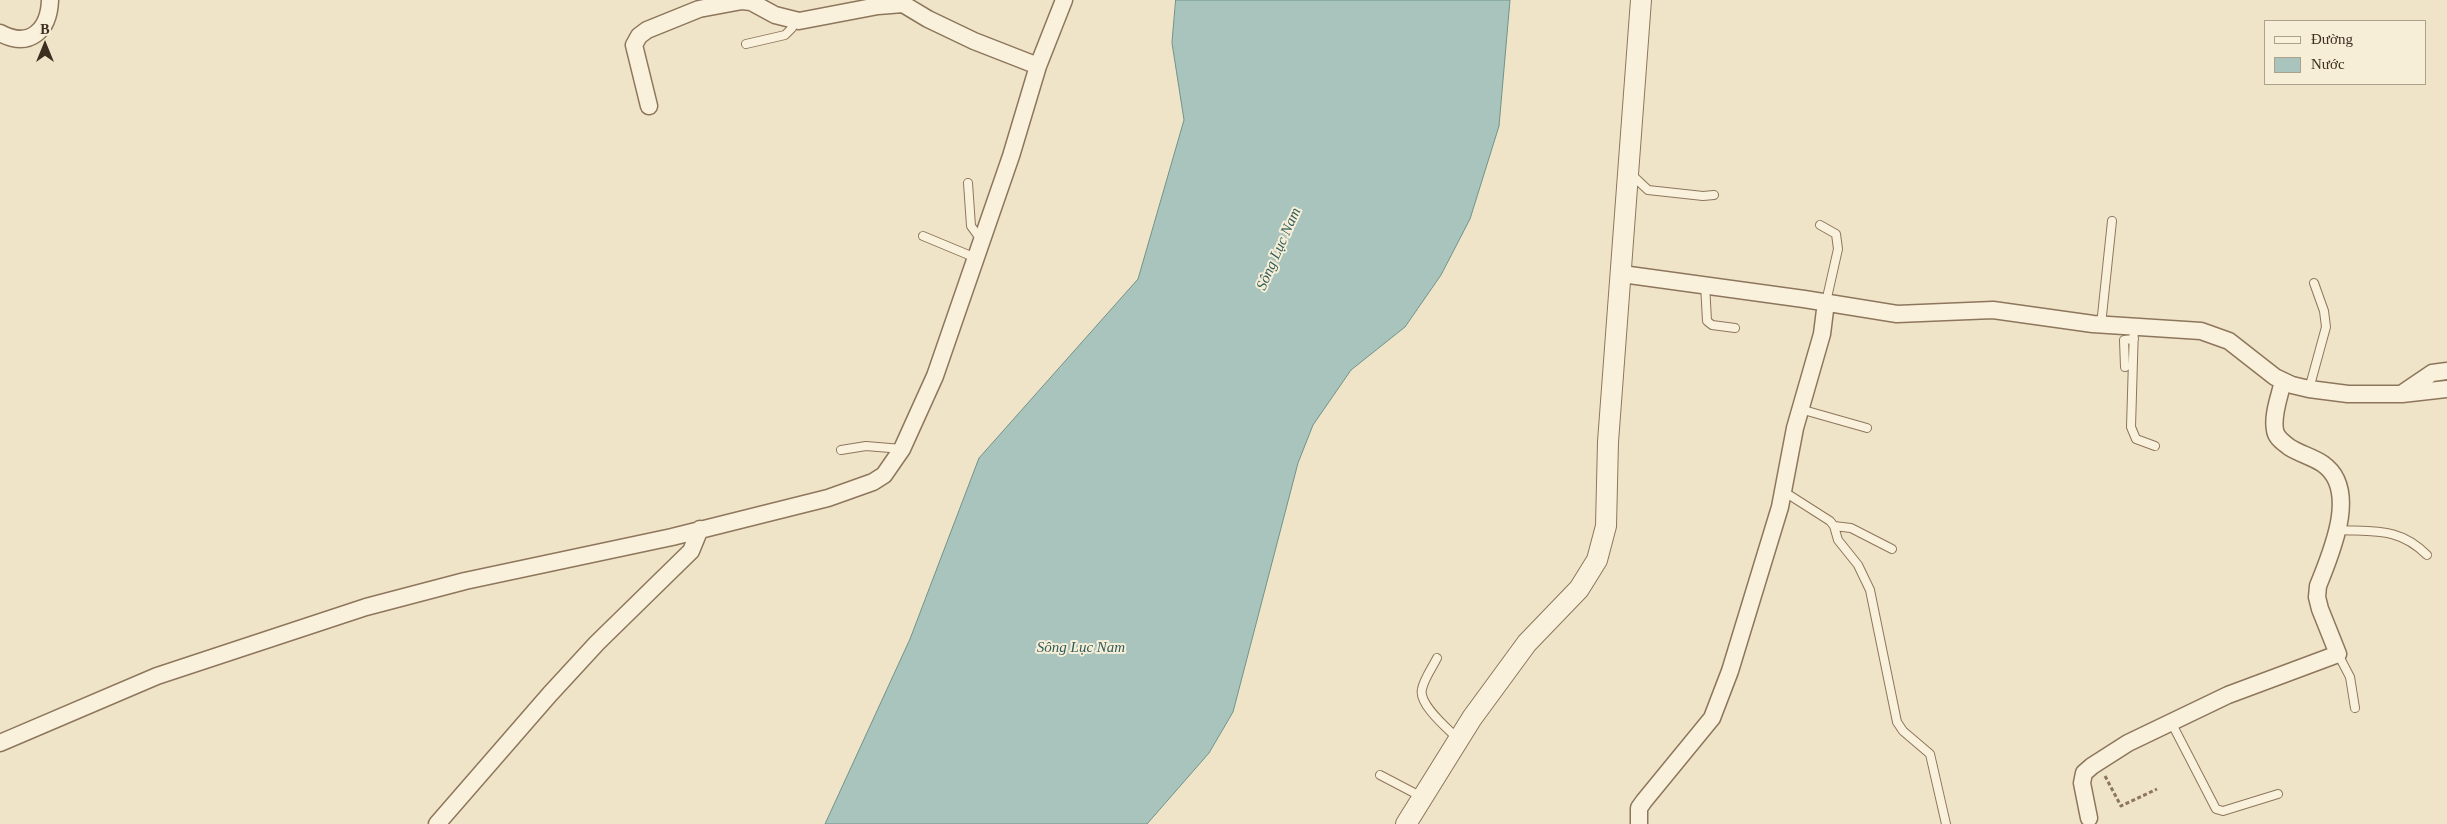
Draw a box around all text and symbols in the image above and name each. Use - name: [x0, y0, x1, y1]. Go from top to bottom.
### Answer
- north arrow: [20, 20, 70, 70]
- legend: [2264, 20, 2427, 85]
- text: B: [40, 22, 50, 37]
- text: Đường: [2311, 31, 2353, 47]
- text: Nước: [2311, 56, 2345, 72]
- water label: Sông Lục Nam: [1253, 205, 1305, 293]
- water label: Sông Lục Nam: [1037, 639, 1125, 657]

